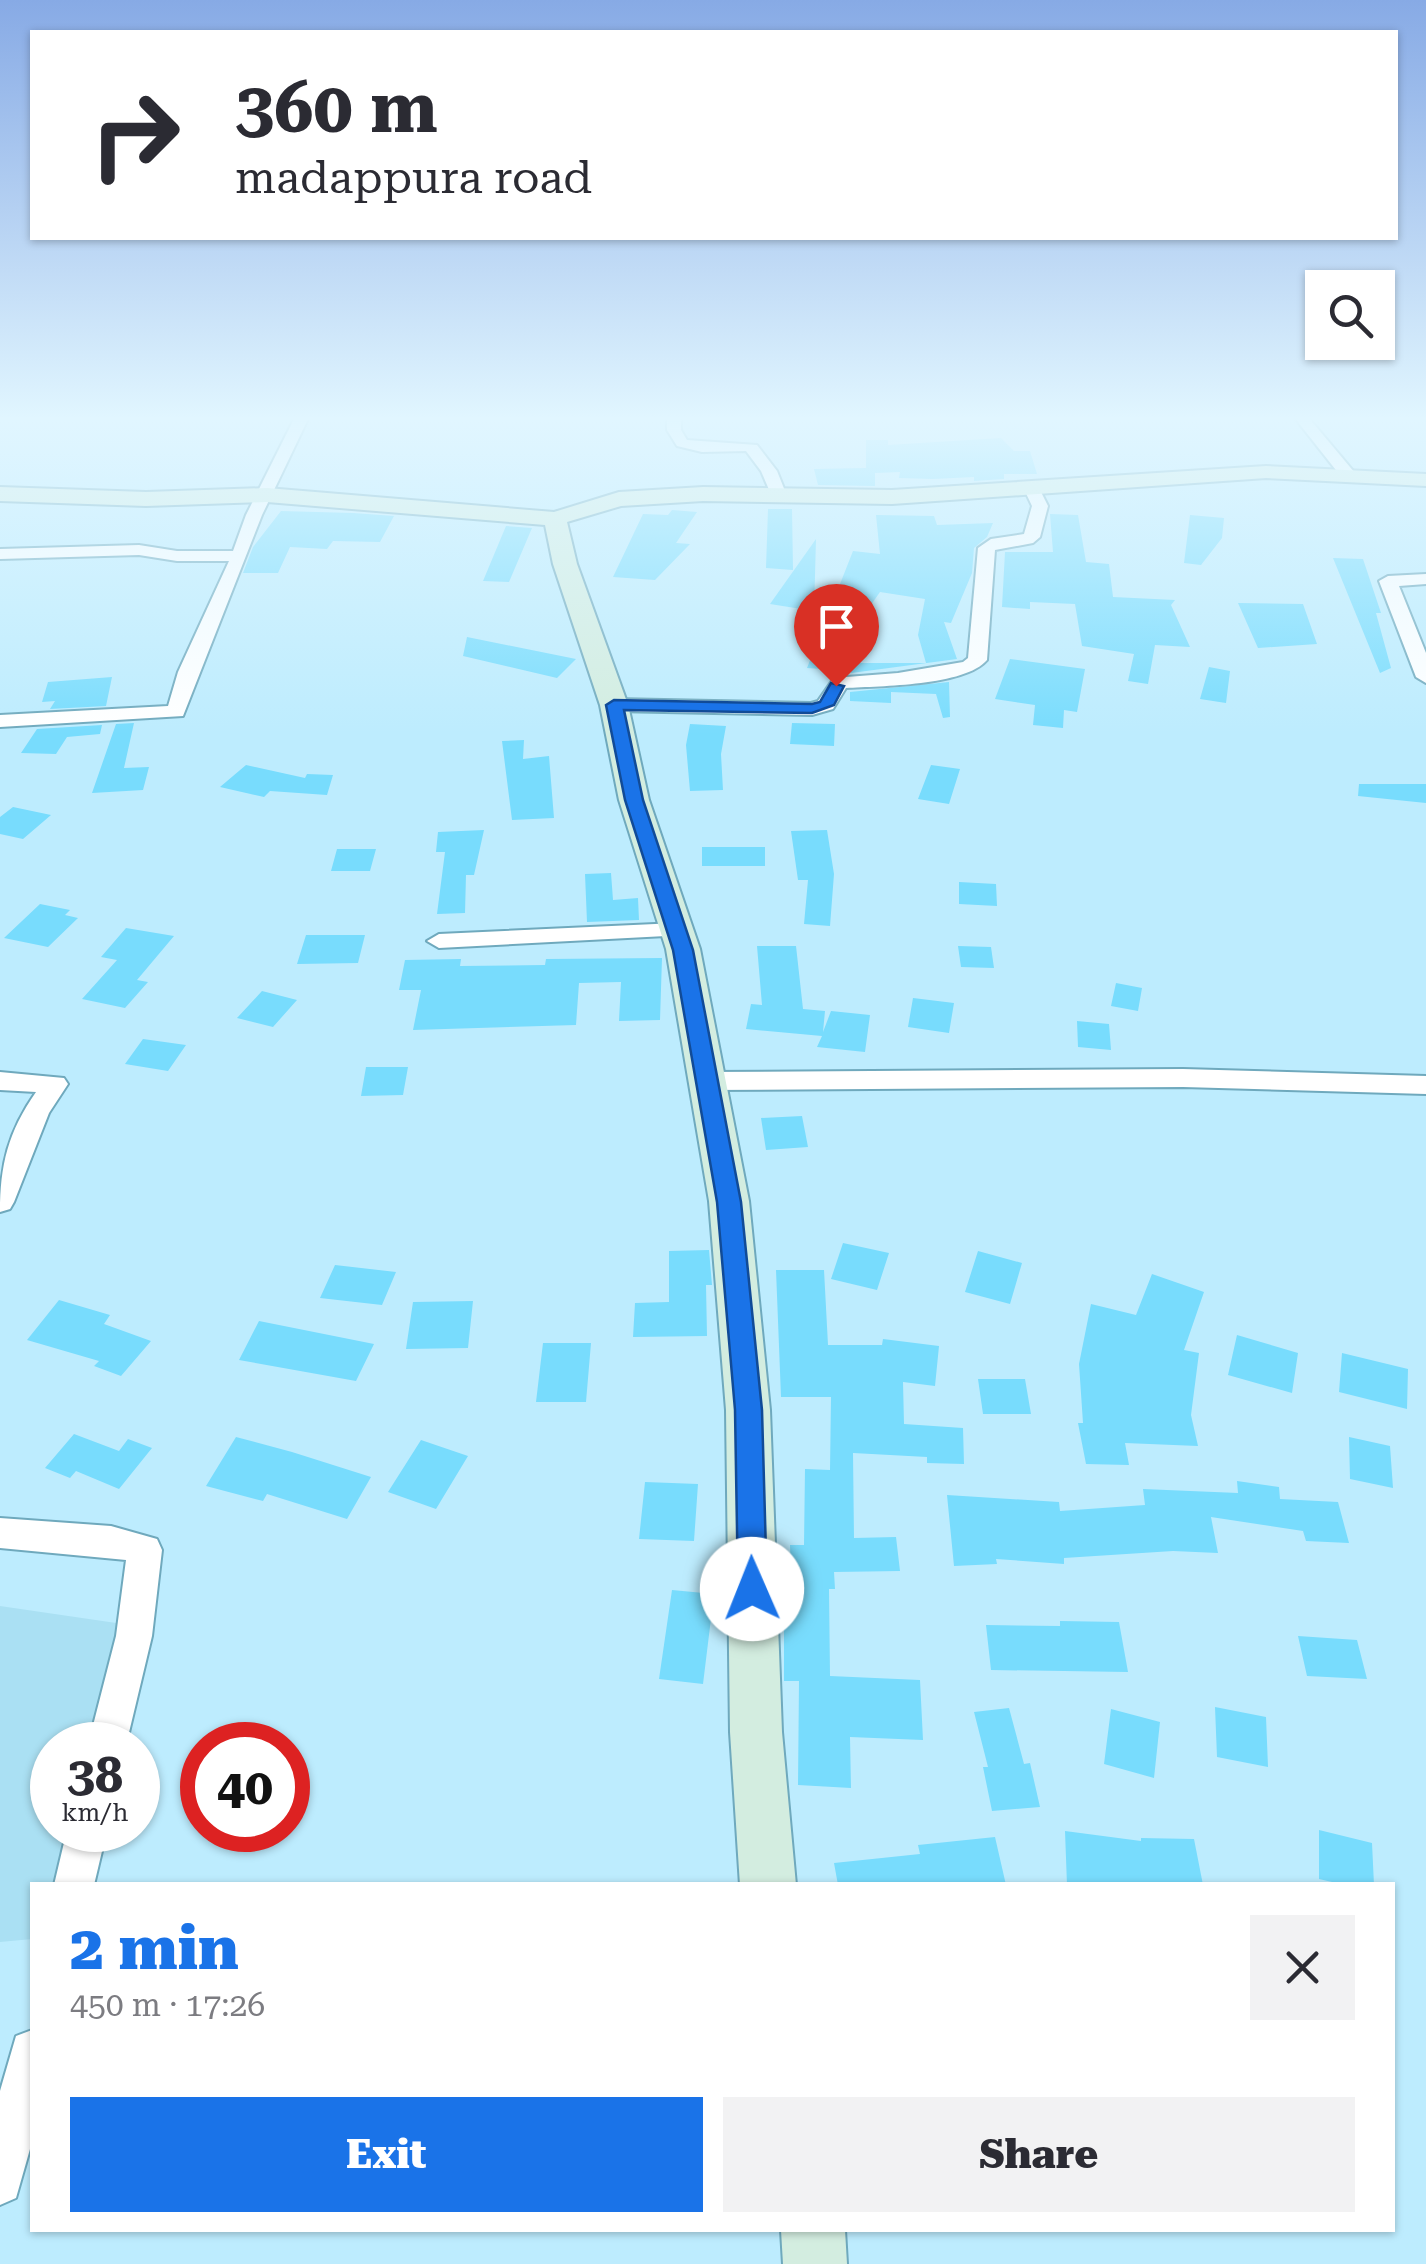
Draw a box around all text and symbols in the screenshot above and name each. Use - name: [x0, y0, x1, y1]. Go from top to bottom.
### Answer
- text: 360 m: [235, 67, 438, 149]
- icon: right: [70, 70, 200, 200]
- text: madappura road: [235, 151, 592, 204]
- map controls: [1305, 270, 1395, 360]
- button: search: [1305, 270, 1395, 360]
- pin: [794, 584, 879, 687]
- icon: arrive: [809, 599, 864, 654]
- position arrow: [700, 1537, 804, 1641]
- speed limit sign: 40: [180, 1722, 310, 1852]
- text: 38: [67, 1746, 123, 1804]
- text: km/h: [62, 1798, 128, 1827]
- text: 2 min: [70, 1913, 239, 1984]
- button: close: [1250, 1915, 1355, 2020]
- text: 450 m · 17:26: [70, 1986, 265, 2024]
- button: Exit: [70, 2097, 703, 2212]
- button: Share: [723, 2097, 1355, 2212]

